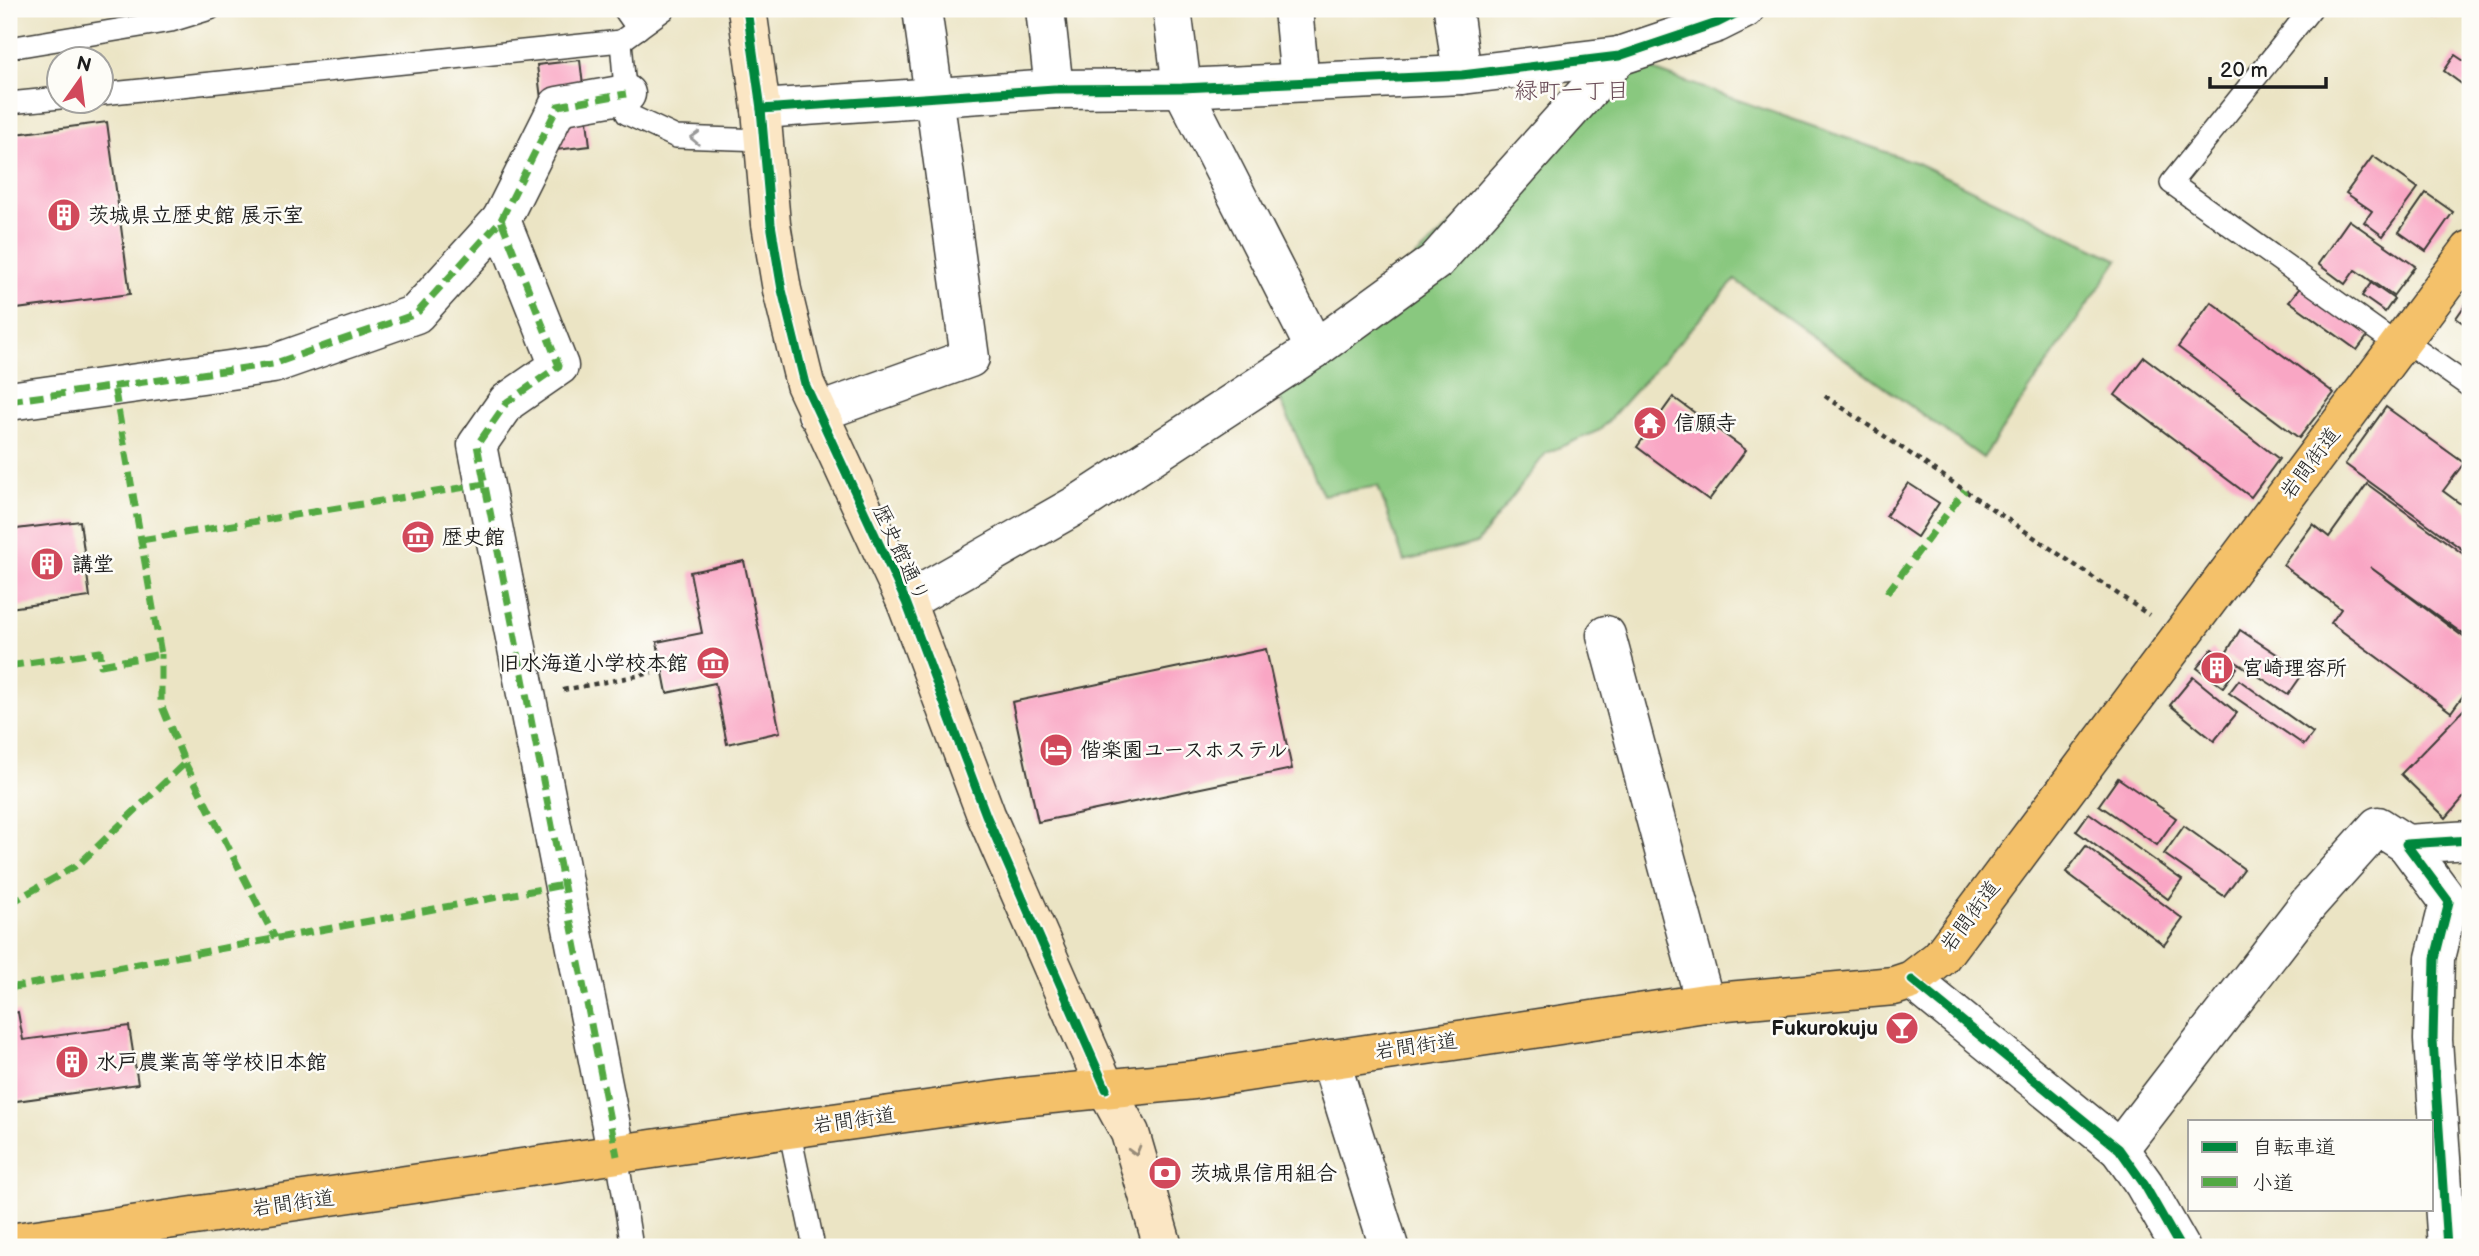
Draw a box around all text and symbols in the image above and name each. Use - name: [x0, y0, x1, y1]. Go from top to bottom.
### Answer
- north arrow: [46, 46, 116, 116]
- scale bar: [2210, 46, 2325, 90]
- text: N: [74, 52, 93, 78]
- text: 20 m: [2220, 58, 2268, 83]
- district label: 緑町一丁目: [1515, 77, 1630, 105]
- one-way arrow: [690, 130, 700, 146]
- building icon: 茨城県立歴史館 展示室: [45, 196, 83, 234]
- place label: 茨城県立歴史館 展示室: [88, 203, 304, 228]
- temple icon: 信願寺: [1631, 404, 1669, 442]
- place label: 信願寺: [1674, 411, 1737, 436]
- street label: 岩間街道: [2275, 422, 2346, 504]
- street label: 歴史館通り: [867, 500, 934, 606]
- museum icon: 歴史館: [399, 518, 437, 556]
- place label: 歴史館: [442, 525, 505, 550]
- building icon: 講堂: [28, 545, 66, 583]
- place label: 講堂: [72, 552, 114, 577]
- museum icon: 旧水海道小学校本館: [694, 644, 732, 682]
- building icon: 宮崎理容所: [2198, 649, 2236, 687]
- place label: 旧水海道小学校本館: [499, 651, 688, 676]
- place label: 宮崎理容所: [2242, 656, 2347, 681]
- hotel icon: 偕楽園ユースホステル: [1037, 731, 1075, 769]
- place label: 偕楽園ユースホステル: [1080, 738, 1288, 763]
- street label: 岩間街道: [1935, 875, 2006, 957]
- bar icon: Fukurokuju: [1883, 1009, 1921, 1047]
- place label: Fukurokuju: [1771, 1016, 1878, 1041]
- street label: 岩間街道: [1373, 1028, 1459, 1065]
- building icon: 水戸農業高等学校旧本館: [53, 1043, 91, 1081]
- place label: 水戸農業高等学校旧本館: [96, 1050, 327, 1075]
- street label: 岩間街道: [811, 1102, 897, 1139]
- legend: [2188, 1120, 2434, 1210]
- text: 自転車道: [2252, 1135, 2336, 1160]
- one-way arrow: [1127, 1144, 1141, 1156]
- bank icon: 茨城県信用組合: [1146, 1154, 1184, 1192]
- place label: 茨城県信用組合: [1190, 1161, 1337, 1186]
- text: 小道: [2252, 1171, 2294, 1196]
- street label: 岩間街道: [250, 1185, 336, 1222]

